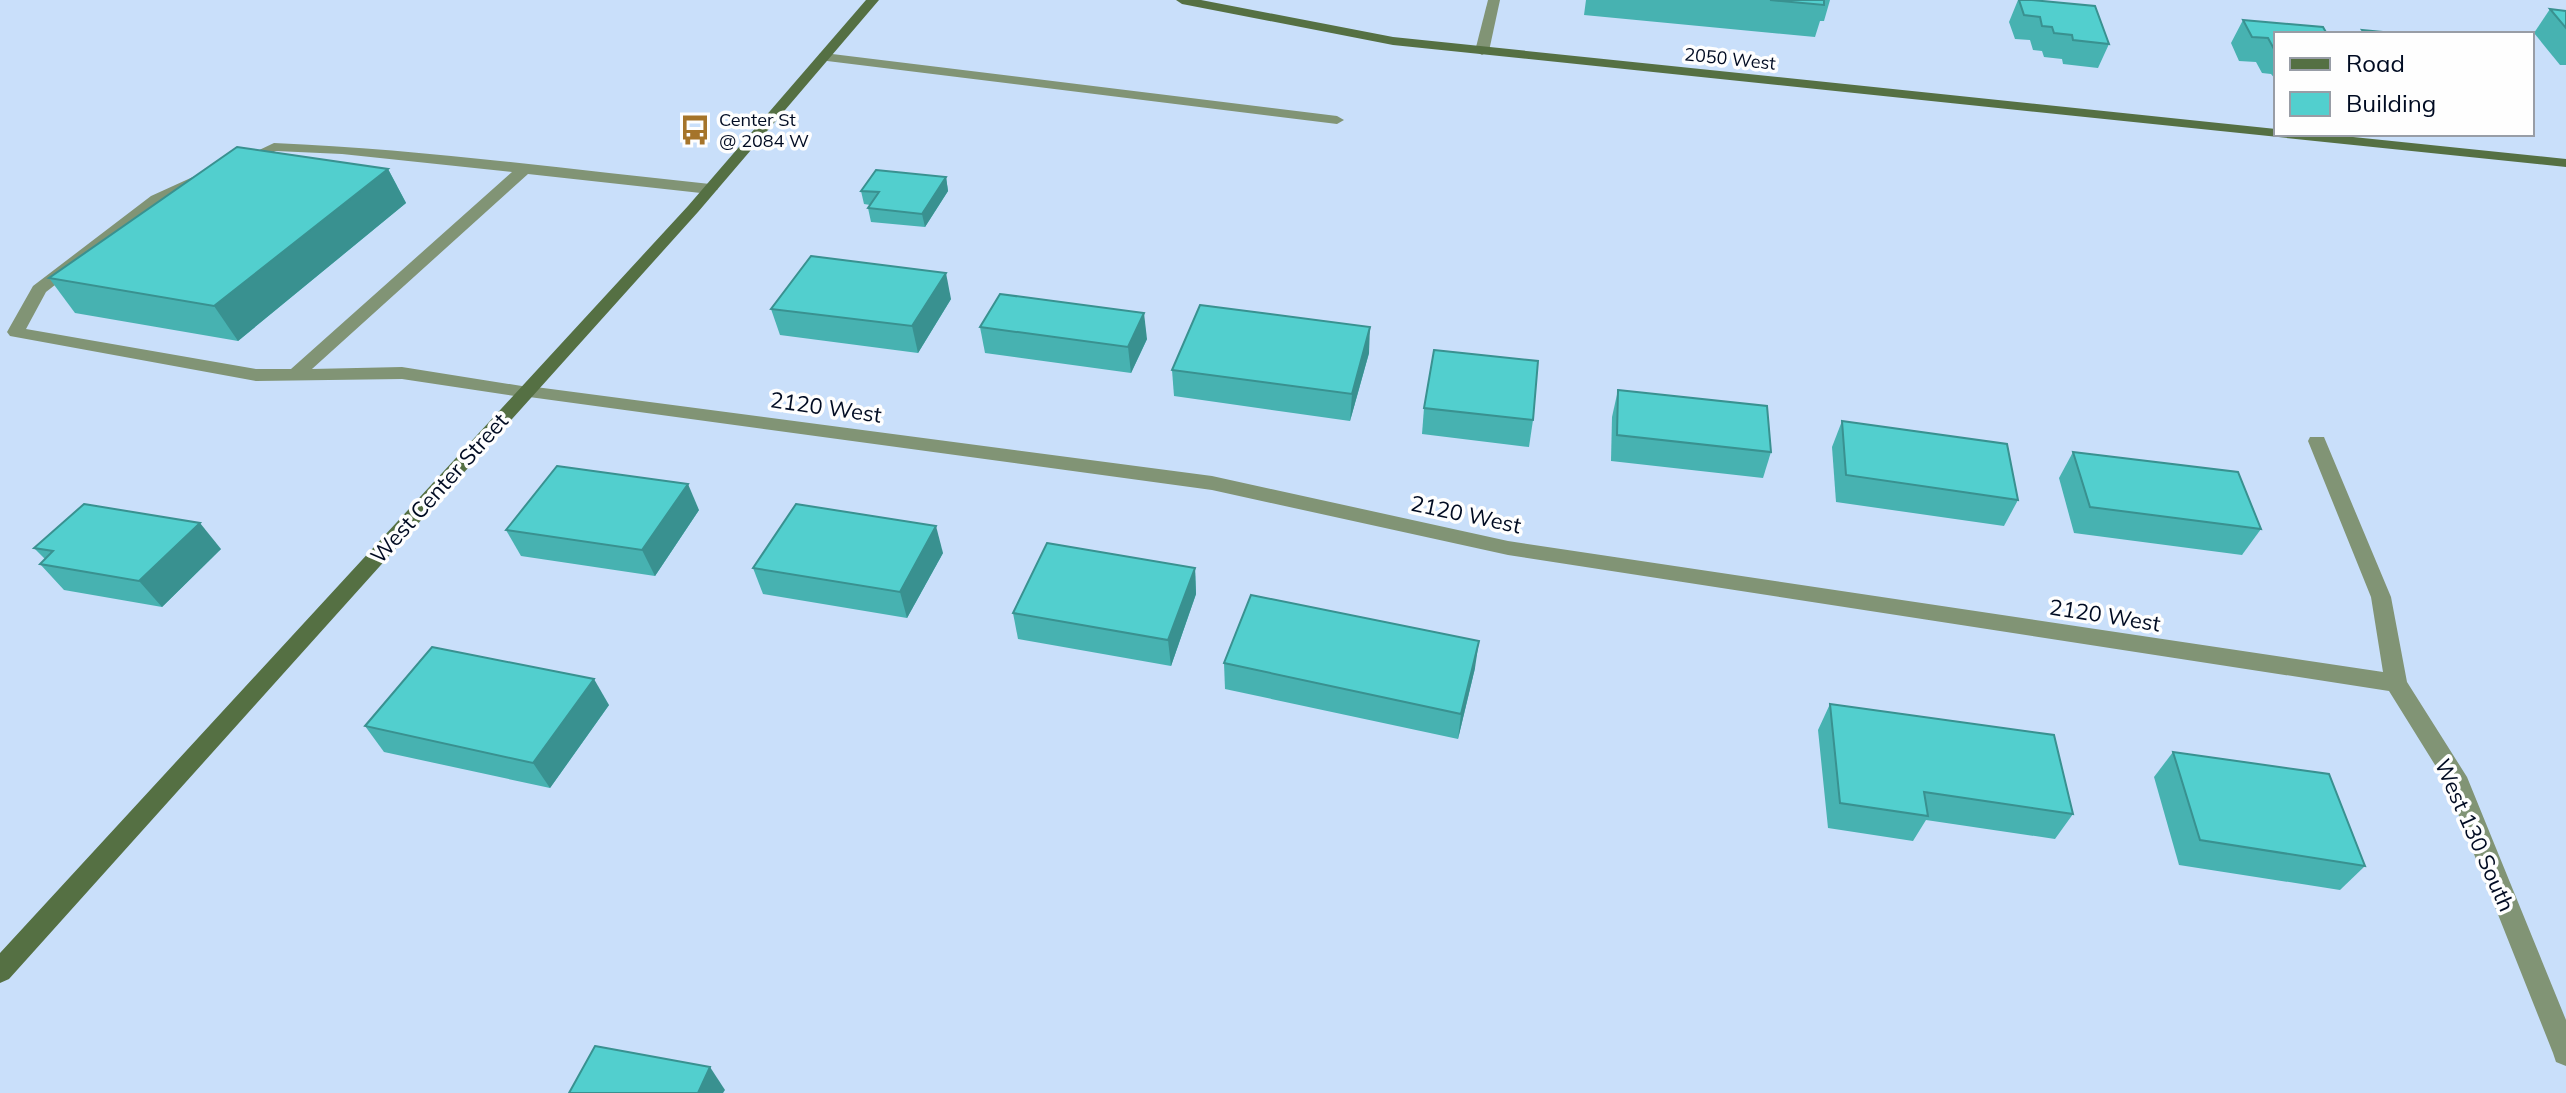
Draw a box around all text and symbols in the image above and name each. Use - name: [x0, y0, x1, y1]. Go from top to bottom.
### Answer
- legend: [2274, 32, 2534, 136]
- street label: 2050 West: [1683, 42, 1777, 75]
- text: Road: [2346, 48, 2405, 78]
- text: Building: [2346, 88, 2436, 118]
- place label: Center St @ 2084 W: [719, 108, 809, 152]
- bus stop icon: Center St @ 2084 W: [678, 113, 712, 147]
- street label: 2120 West: [769, 385, 884, 429]
- street label: West Center Street: [364, 407, 514, 569]
- street label: 2120 West: [1408, 489, 1524, 539]
- street label: 2120 West: [2047, 592, 2163, 638]
- street label: West 130 South: [2429, 754, 2521, 916]

